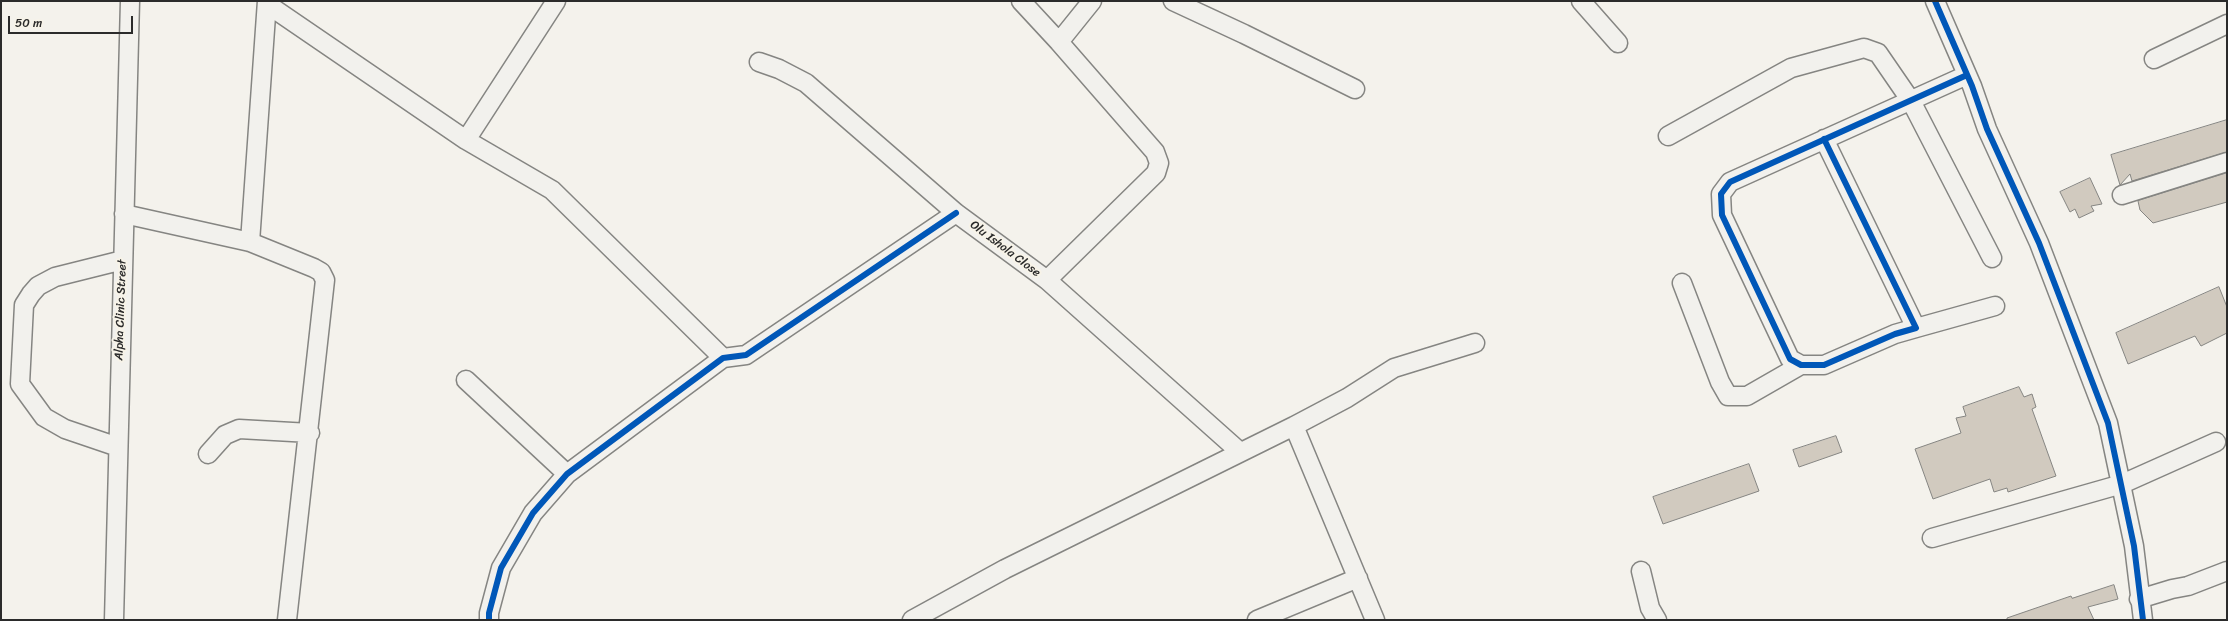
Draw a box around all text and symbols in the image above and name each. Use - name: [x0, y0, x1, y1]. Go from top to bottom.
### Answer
- scale bar: [10, 8, 135, 34]
- text: 50 m: [15, 12, 42, 34]
- street label: Olu Ishola Close: [967, 218, 1043, 280]
- street label: Alpha Clinic Street: [112, 259, 130, 361]

